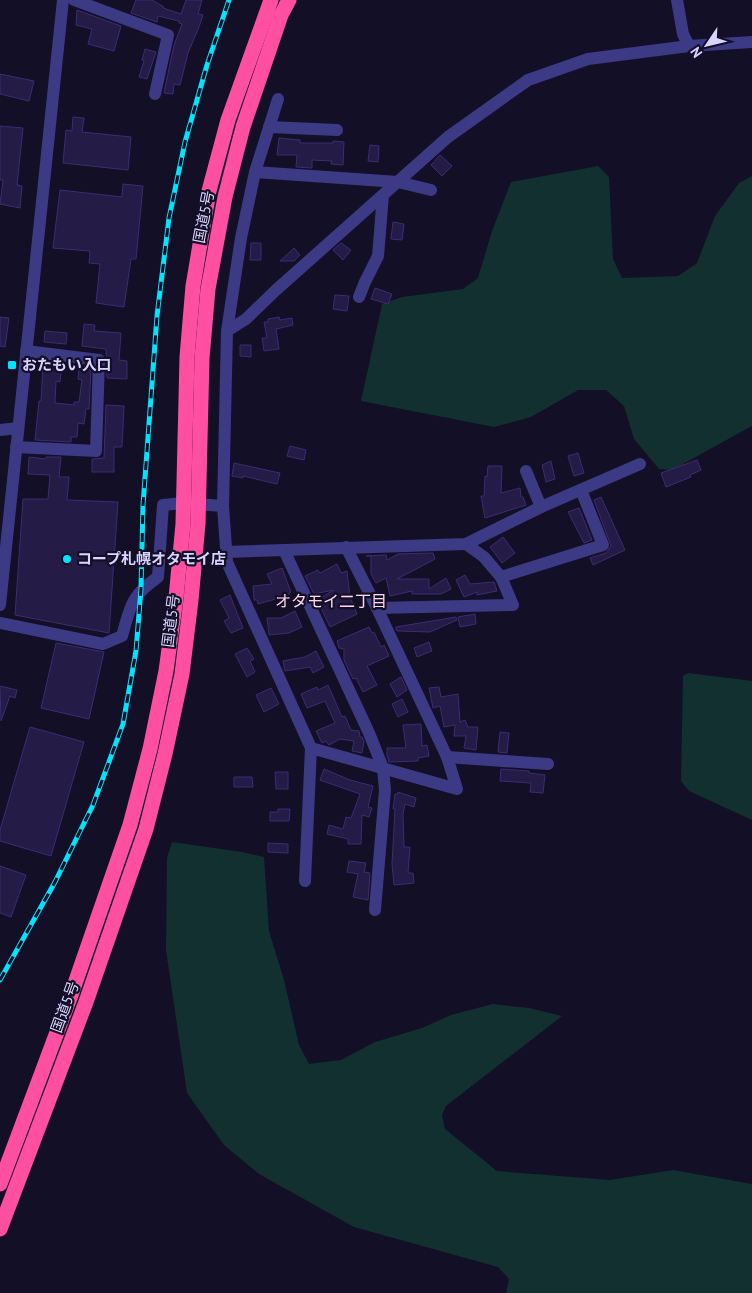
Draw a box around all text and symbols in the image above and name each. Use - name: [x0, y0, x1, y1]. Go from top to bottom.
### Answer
- north arrow: [682, 20, 732, 70]
- text: N: [686, 44, 706, 61]
- street label: 国道5号: [189, 189, 218, 245]
- place label: おたもい入口: [22, 355, 112, 374]
- marker: おたもい入口: [6, 359, 18, 371]
- place label: コープ札幌オタモイ店: [77, 549, 226, 568]
- marker: コープ札幌オタモイ店: [61, 553, 73, 565]
- district label: オタモイ二丁目: [275, 591, 387, 611]
- street label: 国道5号: [158, 593, 183, 648]
- street label: 国道5号: [47, 979, 83, 1035]

